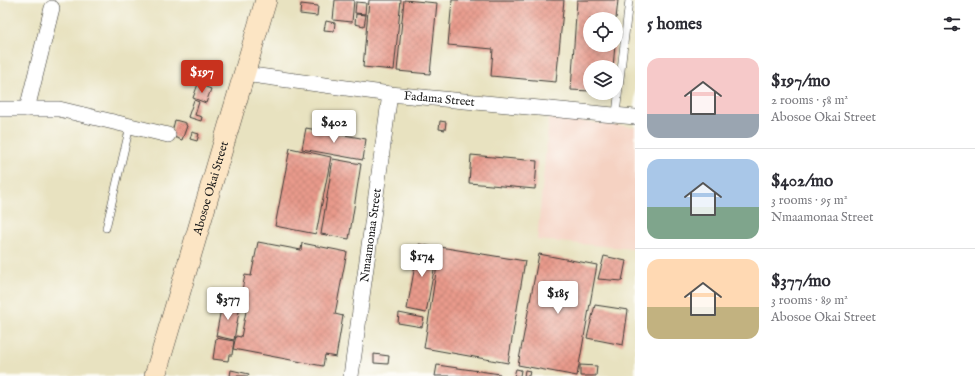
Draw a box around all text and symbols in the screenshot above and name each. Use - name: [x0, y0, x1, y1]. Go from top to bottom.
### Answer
- map controls: [583, 12, 623, 100]
- button: locate: [583, 12, 623, 52]
- icon: filters: [941, 13, 963, 35]
- text: 5 homes: [647, 14, 702, 35]
- pin: $197: [178, 60, 226, 94]
- button: layers: [583, 60, 623, 100]
- text: $197: [190, 64, 214, 81]
- text: $197/mo: [771, 71, 830, 92]
- icon: home: [679, 74, 727, 122]
- street label: Fadama Street: [403, 88, 476, 109]
- text: 2 rooms · 58 m²: [771, 92, 848, 109]
- text: Abosoe Okai Street: [771, 109, 876, 126]
- pin: $402: [310, 110, 358, 144]
- text: $402: [321, 114, 347, 131]
- street label: Abosoe Okai Street: [189, 139, 231, 238]
- text: $402/mo: [771, 171, 833, 192]
- icon: home: [679, 175, 727, 223]
- street label: Nmaamonaa Street: [357, 187, 384, 283]
- text: 3 rooms · 95 m²: [771, 192, 848, 209]
- text: Nmaamonaa Street: [771, 209, 873, 226]
- pin: $174: [398, 244, 446, 278]
- text: $174: [410, 248, 434, 265]
- text: $377/mo: [771, 271, 831, 292]
- icon: home: [679, 275, 727, 323]
- pin: $185: [534, 281, 582, 315]
- text: $185: [547, 285, 569, 302]
- pin: $377: [204, 287, 252, 321]
- text: $377: [216, 291, 240, 308]
- text: 3 rooms · 89 m²: [771, 292, 848, 309]
- text: Abosoe Okai Street: [771, 309, 876, 326]

